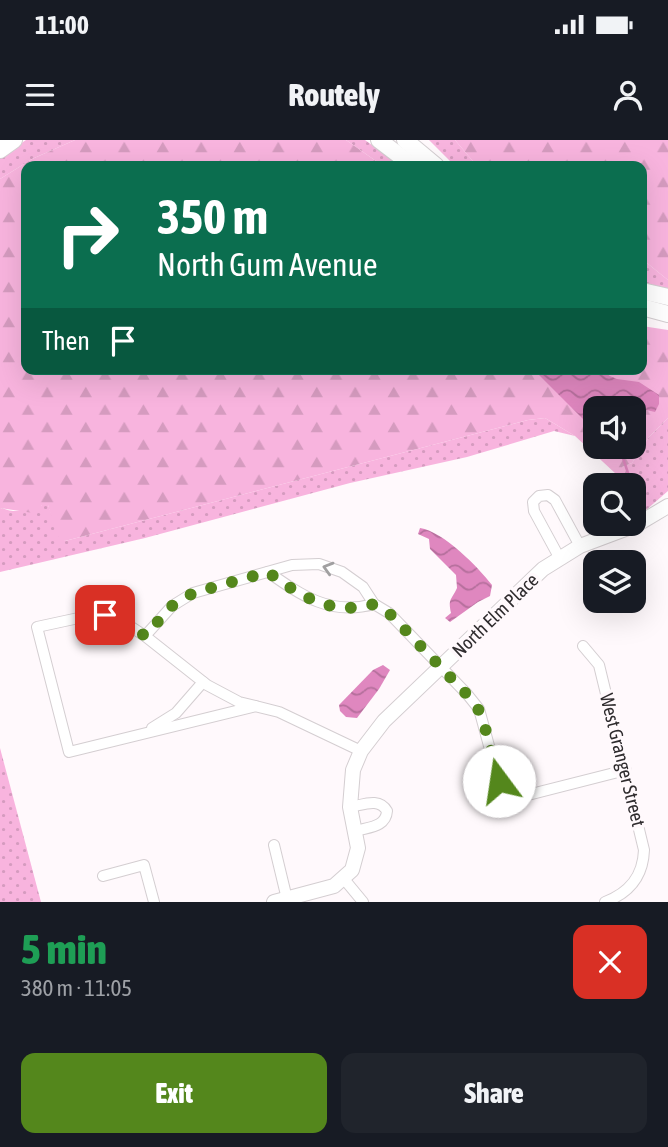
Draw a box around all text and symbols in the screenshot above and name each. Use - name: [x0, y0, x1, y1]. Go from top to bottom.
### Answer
- text: 11:00: [35, 10, 89, 40]
- icon: menu: [21, 76, 59, 114]
- text: Routely: [288, 76, 380, 113]
- icon: person: [609, 76, 647, 114]
- text: 350 m: [157, 188, 268, 244]
- icon: right: [42, 189, 133, 280]
- text: North Gum Avenue: [157, 246, 378, 283]
- icon: arrive: [104, 322, 142, 360]
- text: Then: [42, 326, 90, 356]
- map controls: [583, 396, 646, 613]
- button: sound: [583, 396, 646, 459]
- button: search: [583, 473, 646, 536]
- button: layers: [583, 550, 646, 613]
- one-way arrow: [322, 561, 334, 576]
- street label: North Elm Place: [447, 569, 543, 661]
- pin: [75, 585, 135, 645]
- icon: arrive: [86, 596, 124, 634]
- street label: West Granger Street: [596, 691, 650, 829]
- position arrow: [462, 744, 536, 818]
- text: 5 min: [21, 925, 107, 973]
- button: close: [573, 925, 647, 999]
- text: 380 m · 11:05: [21, 975, 132, 1001]
- button: Exit: [21, 1053, 327, 1133]
- button: Share: [341, 1053, 647, 1133]

